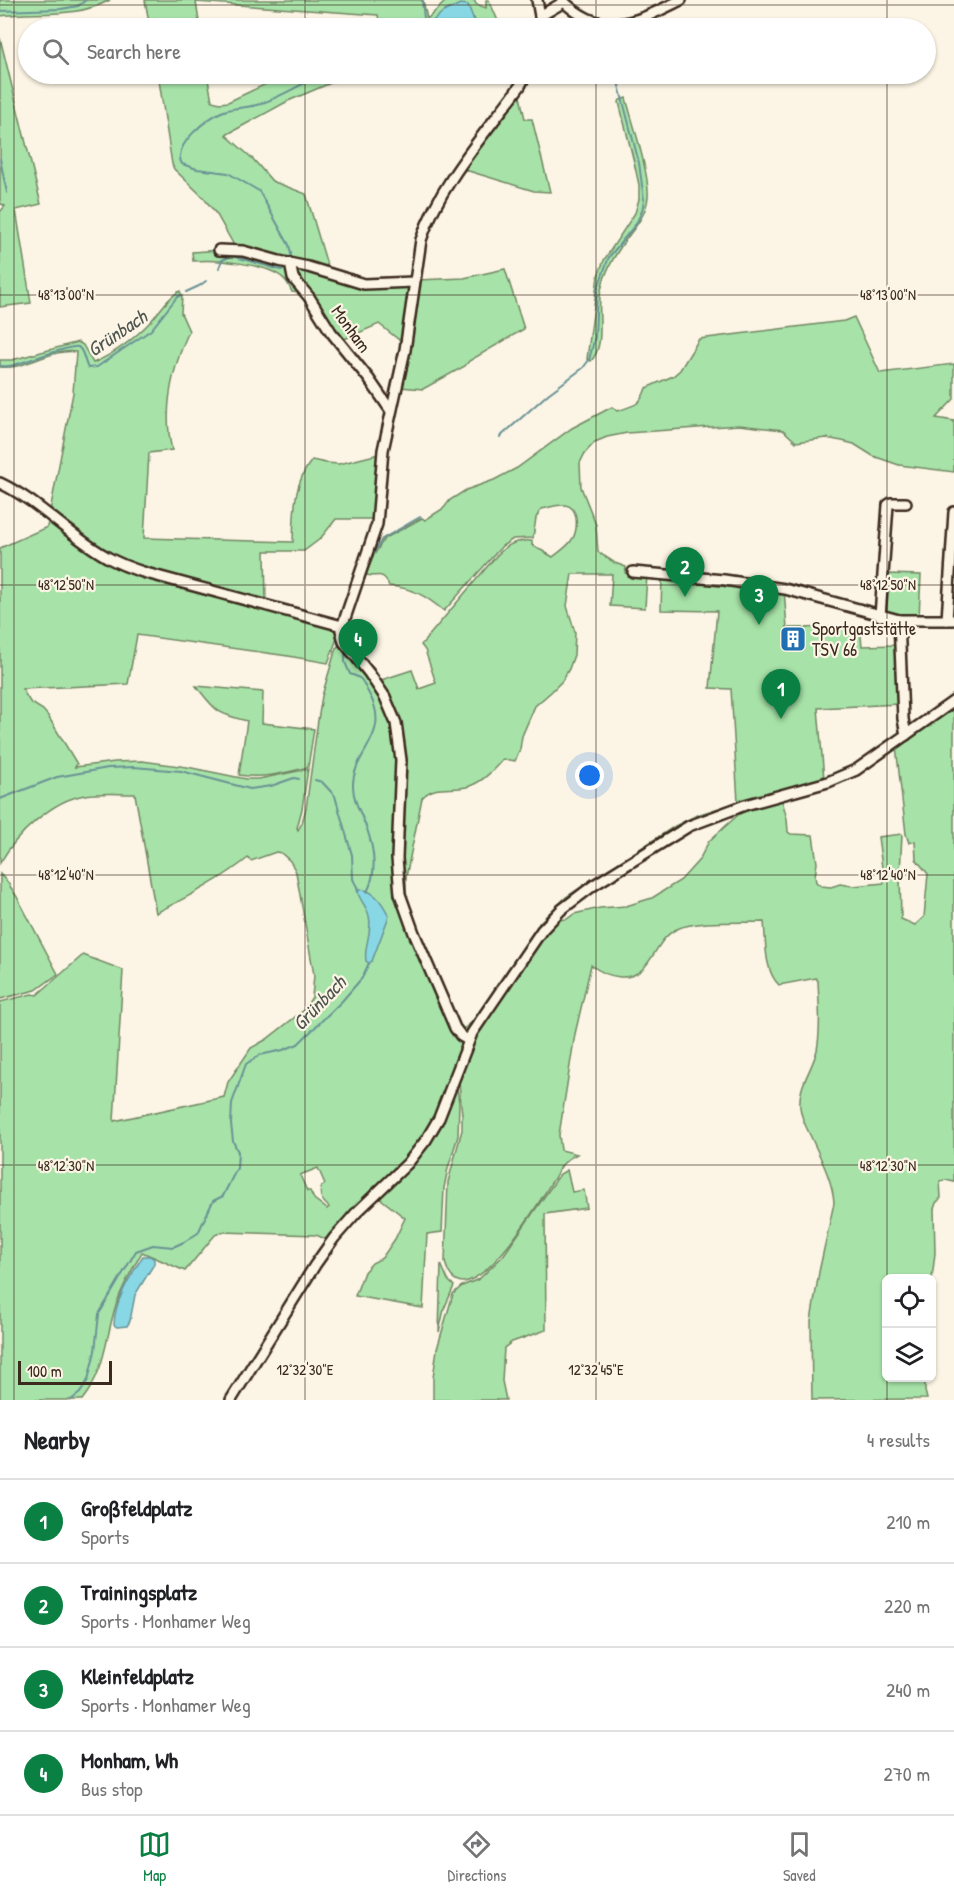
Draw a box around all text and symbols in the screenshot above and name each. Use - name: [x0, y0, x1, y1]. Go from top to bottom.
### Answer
- search box: [18, 18, 936, 84]
- icon: search: [39, 35, 72, 68]
- text: Search here: [87, 36, 181, 66]
- text: 48°13'00"N: [38, 284, 94, 305]
- text: 48°13'00"N: [860, 284, 916, 305]
- street label: Monham: [326, 300, 377, 357]
- water label: Grünbach: [82, 302, 153, 362]
- pin: 2: [666, 548, 704, 597]
- text: 48°12'50"N: [38, 574, 94, 595]
- text: 48°12'50"N: [860, 574, 916, 595]
- pin: 3: [740, 576, 778, 625]
- place label: Sportgaststätte TSV 66: [812, 616, 916, 662]
- pin: 4: [338, 620, 378, 669]
- building icon: Sportgaststätte TSV 66: [778, 624, 808, 654]
- pin: 1: [762, 670, 800, 719]
- your location: [575, 761, 604, 790]
- text: 48°12'40"N: [38, 864, 94, 885]
- text: 48°12'40"N: [860, 864, 916, 885]
- water label: Grünbach: [286, 968, 353, 1036]
- text: 48°12'30"N: [38, 1155, 94, 1176]
- text: 48°12'30"N: [860, 1155, 916, 1176]
- map controls: [882, 1274, 936, 1382]
- button: locate: [882, 1274, 936, 1328]
- button: layers: [882, 1328, 936, 1382]
- scale bar: [18, 1358, 112, 1386]
- text: 12°32'30"E: [277, 1359, 334, 1380]
- text: 12°32'45"E: [568, 1359, 624, 1380]
- text: 100 m: [27, 1360, 62, 1382]
- text: Nearby: [24, 1422, 90, 1457]
- text: 4 results: [867, 1426, 930, 1453]
- text: Großfeldplatz: [81, 1493, 193, 1523]
- text: 1: [40, 1508, 47, 1535]
- text: 210 m: [886, 1508, 930, 1535]
- text: Sports: [81, 1523, 129, 1550]
- text: Trainingsplatz: [81, 1577, 197, 1607]
- text: 2: [39, 1592, 48, 1619]
- text: 220 m: [884, 1592, 930, 1619]
- text: Sports · Monhamer Weg: [81, 1607, 251, 1634]
- text: Kleinfeldplatz: [81, 1661, 194, 1691]
- text: 3: [39, 1676, 48, 1703]
- text: 240 m: [886, 1676, 930, 1703]
- text: Sports · Monhamer Weg: [81, 1691, 251, 1718]
- text: Monham, Wh: [81, 1745, 178, 1775]
- text: 4: [40, 1760, 47, 1787]
- text: 270 m: [884, 1760, 930, 1787]
- text: Bus stop: [81, 1775, 143, 1802]
- tab: Map: [138, 1828, 171, 1886]
- tab: Directions: [448, 1828, 506, 1886]
- tab: Saved: [783, 1828, 816, 1886]

